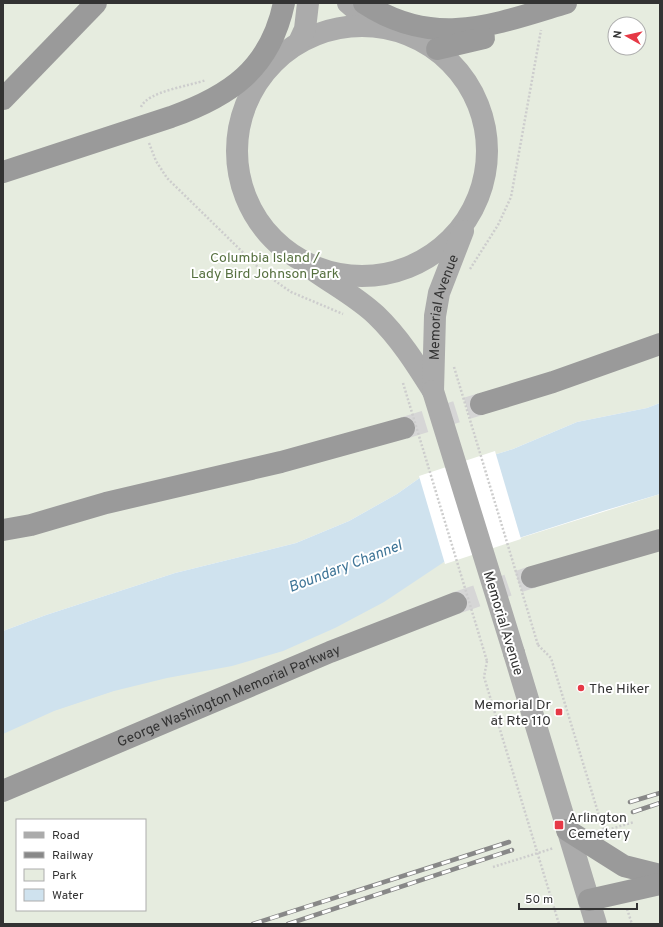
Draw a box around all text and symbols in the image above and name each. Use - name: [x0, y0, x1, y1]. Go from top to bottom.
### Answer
- north arrow: [607, 16, 647, 56]
- text: N: [611, 30, 626, 40]
- park label: Columbia Island / Lady Bird Johnson Park: [191, 250, 339, 283]
- street label: Memorial Avenue: [427, 252, 463, 360]
- water label: Boundary Channel: [286, 537, 406, 598]
- street label: Memorial Avenue: [479, 569, 527, 678]
- street label: George Washington Memorial Parkway: [115, 642, 343, 752]
- place label: The Hiker: [589, 681, 650, 698]
- marker: The Hiker: [576, 683, 586, 693]
- place label: Memorial Dr at Rte 110: [474, 697, 552, 730]
- marker: Memorial Dr at Rte 110: [554, 707, 564, 717]
- place label: Arlington Cemetery: [568, 810, 630, 843]
- legend: [16, 819, 146, 911]
- marker: Arlington Cemetery: [553, 819, 565, 831]
- text: Road: [52, 828, 80, 844]
- text: Railway: [52, 848, 93, 864]
- text: Park: [52, 868, 77, 884]
- scale bar: [519, 885, 637, 911]
- text: Water: [52, 888, 84, 904]
- text: 50 m: [525, 892, 553, 908]

